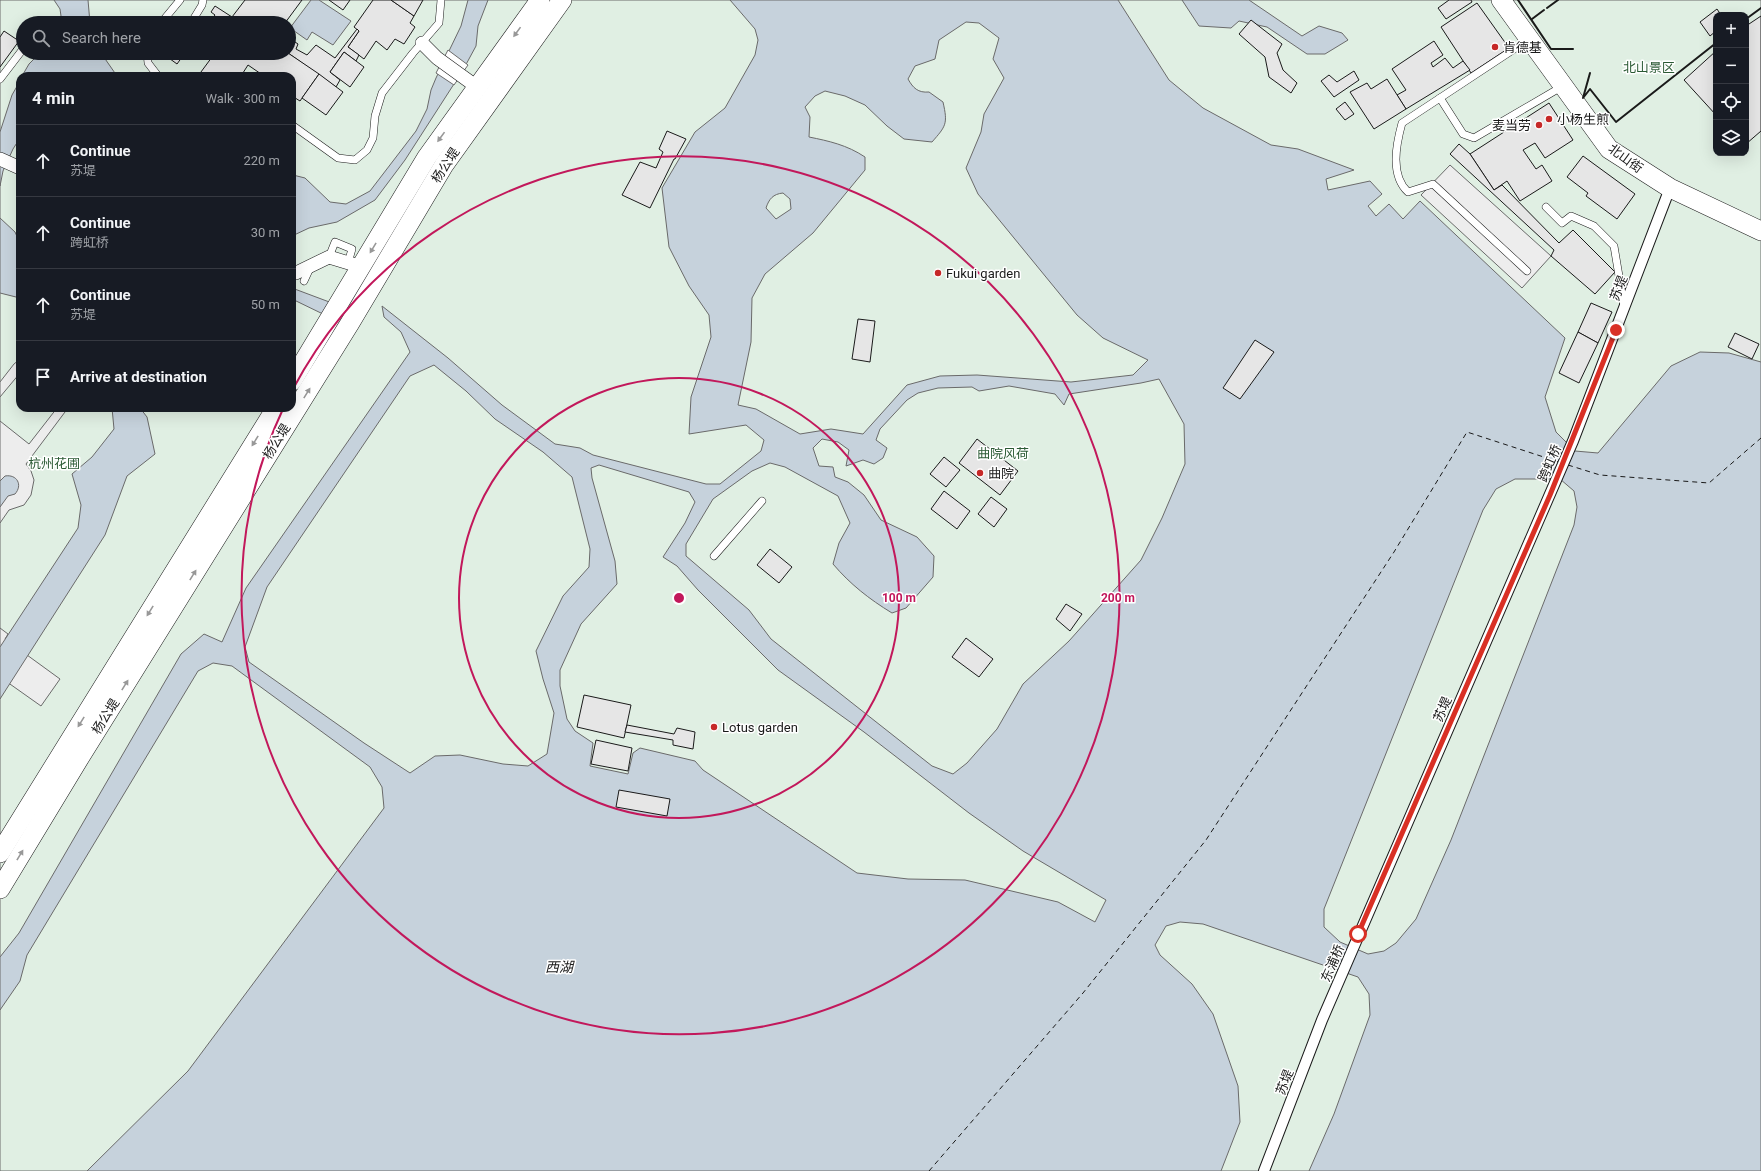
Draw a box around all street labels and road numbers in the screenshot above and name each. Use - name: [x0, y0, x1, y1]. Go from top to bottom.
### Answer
- street label: 北山街: [1606, 141, 1646, 176]
- street label: 杨公堤: [429, 145, 462, 186]
- street label: 苏堤: [1607, 273, 1630, 303]
- street label: 杨公堤: [260, 421, 293, 462]
- street label: 跨虹桥: [1535, 442, 1564, 484]
- street label: 苏堤: [1430, 694, 1455, 724]
- street label: 杨公堤: [89, 696, 122, 737]
- street label: 东浦桥: [1318, 942, 1347, 984]
- street label: 苏堤: [1273, 1067, 1296, 1097]

